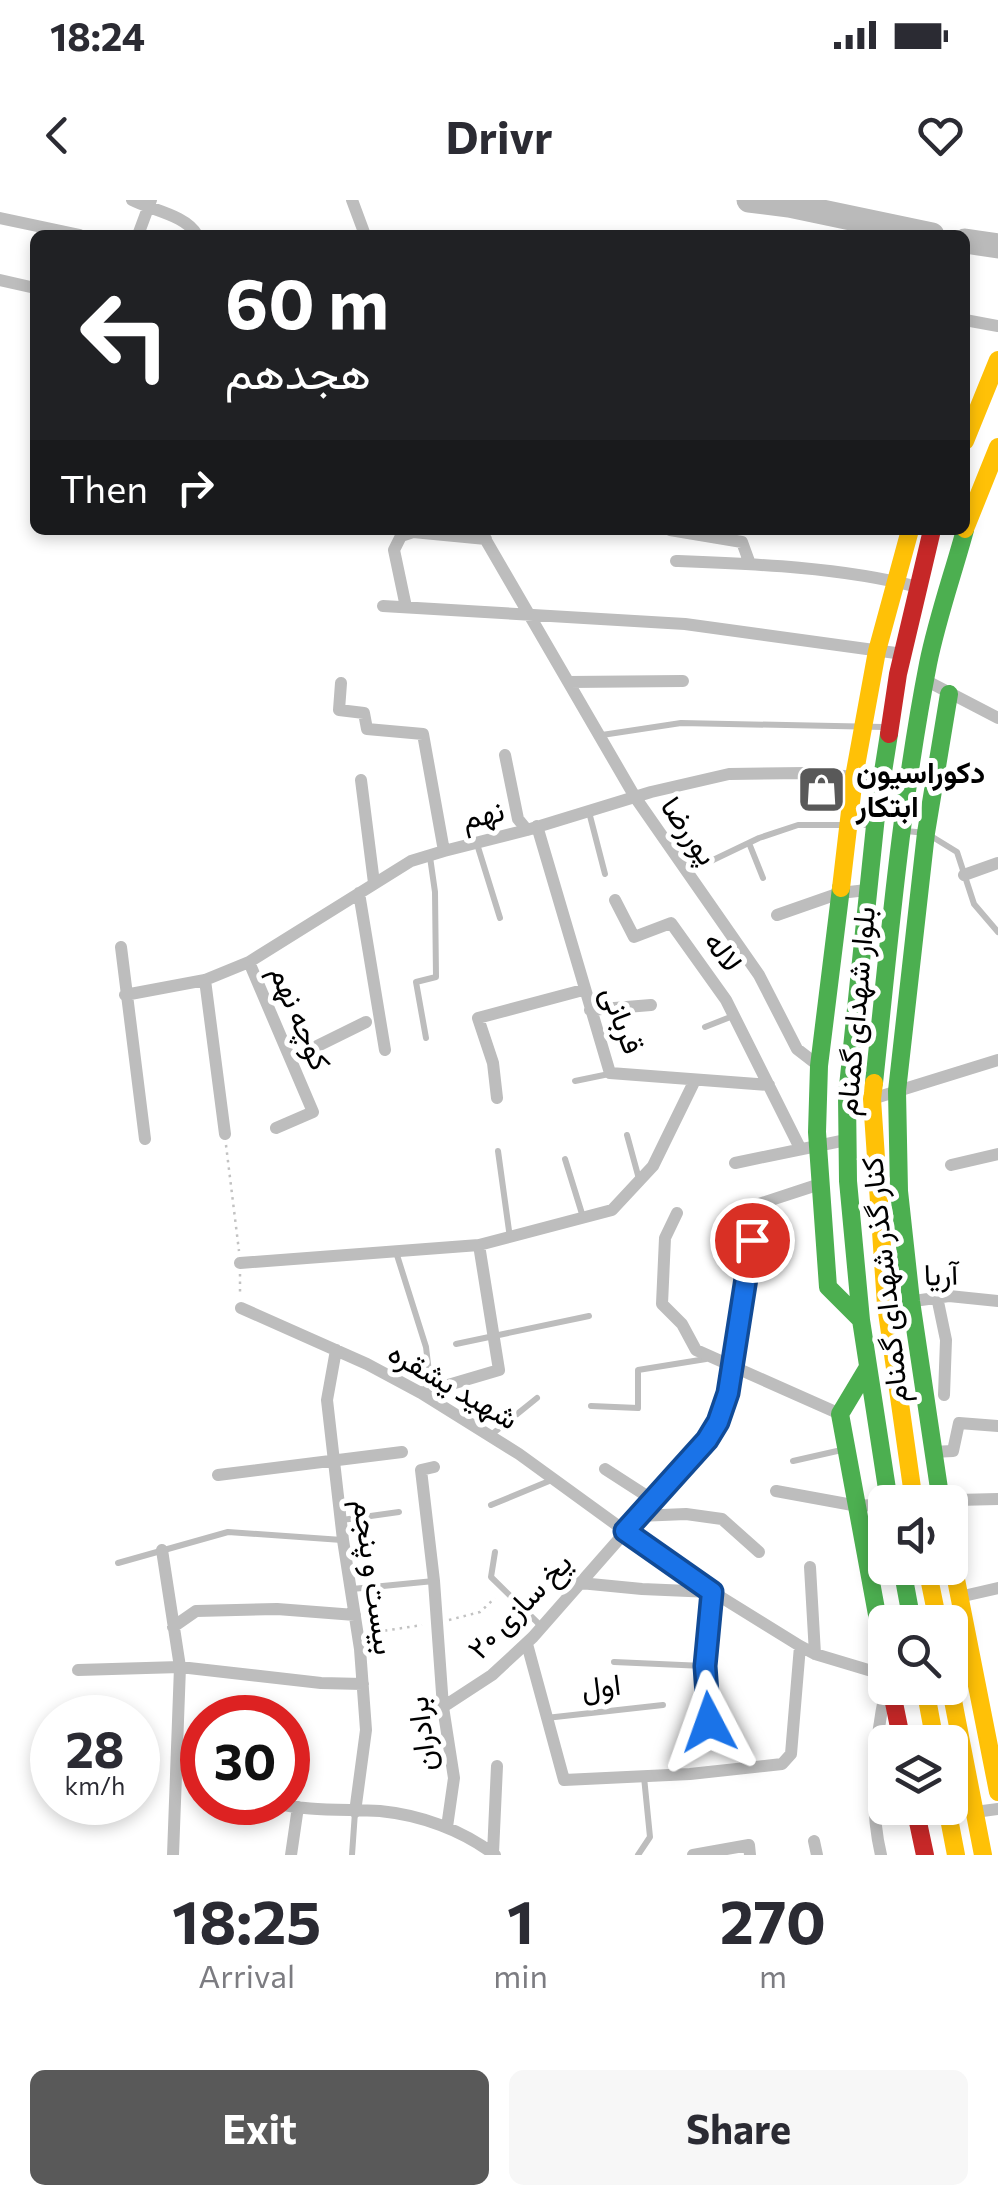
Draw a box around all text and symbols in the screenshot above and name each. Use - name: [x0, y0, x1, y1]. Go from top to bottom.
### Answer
- text: 18:24: [50, 12, 145, 59]
- icon: back: [30, 108, 85, 163]
- text: Drivr: [445, 108, 553, 163]
- icon: heart: [913, 108, 968, 163]
- text: 60 m: [225, 258, 389, 343]
- icon: left: [60, 270, 190, 400]
- text: هجدهم: [225, 343, 371, 398]
- icon: right: [168, 460, 223, 515]
- text: Then: [60, 464, 148, 511]
- place label: دکوراسیون ابتکار: [855, 752, 985, 825]
- shop icon: دکوراسیون ابتکار: [795, 764, 847, 816]
- street label: پوررضا: [651, 788, 728, 873]
- street label: نهم: [457, 789, 508, 839]
- street label: بلوار شهدای گمنام: [826, 905, 884, 1117]
- street label: لاله: [698, 923, 752, 978]
- street label: کوچه نهم: [260, 959, 341, 1077]
- street label: قربانی: [593, 980, 654, 1059]
- street label: کنار گذر شهدای گمنام: [851, 1155, 917, 1405]
- pin: [710, 1198, 795, 1283]
- icon: arrive: [725, 1213, 780, 1268]
- street label: آریا: [923, 1253, 961, 1294]
- street label: شهید یشقره: [382, 1332, 526, 1438]
- map controls: [868, 1485, 968, 1825]
- button: sound: [868, 1485, 968, 1585]
- street label: بیست و پنجم: [343, 1497, 406, 1657]
- street label: یخ سازی ۲۰: [458, 1543, 581, 1668]
- button: search: [868, 1605, 968, 1705]
- street label: اول: [579, 1664, 623, 1707]
- position arrow: [657, 1670, 761, 1774]
- street label: برادران: [397, 1694, 444, 1774]
- speed limit sign: 30: [180, 1695, 310, 1825]
- text: 28: [65, 1717, 125, 1778]
- button: layers: [868, 1725, 968, 1825]
- text: km/h: [65, 1770, 125, 1800]
- text: 18:25: [172, 1883, 321, 1956]
- text: 1: [507, 1883, 534, 1956]
- text: 270: [720, 1883, 826, 1956]
- text: Arrival: [198, 1955, 295, 1995]
- text: min: [493, 1955, 548, 1995]
- text: m: [759, 1955, 787, 1995]
- button: Exit: [30, 2070, 489, 2185]
- button: Share: [509, 2070, 968, 2185]

